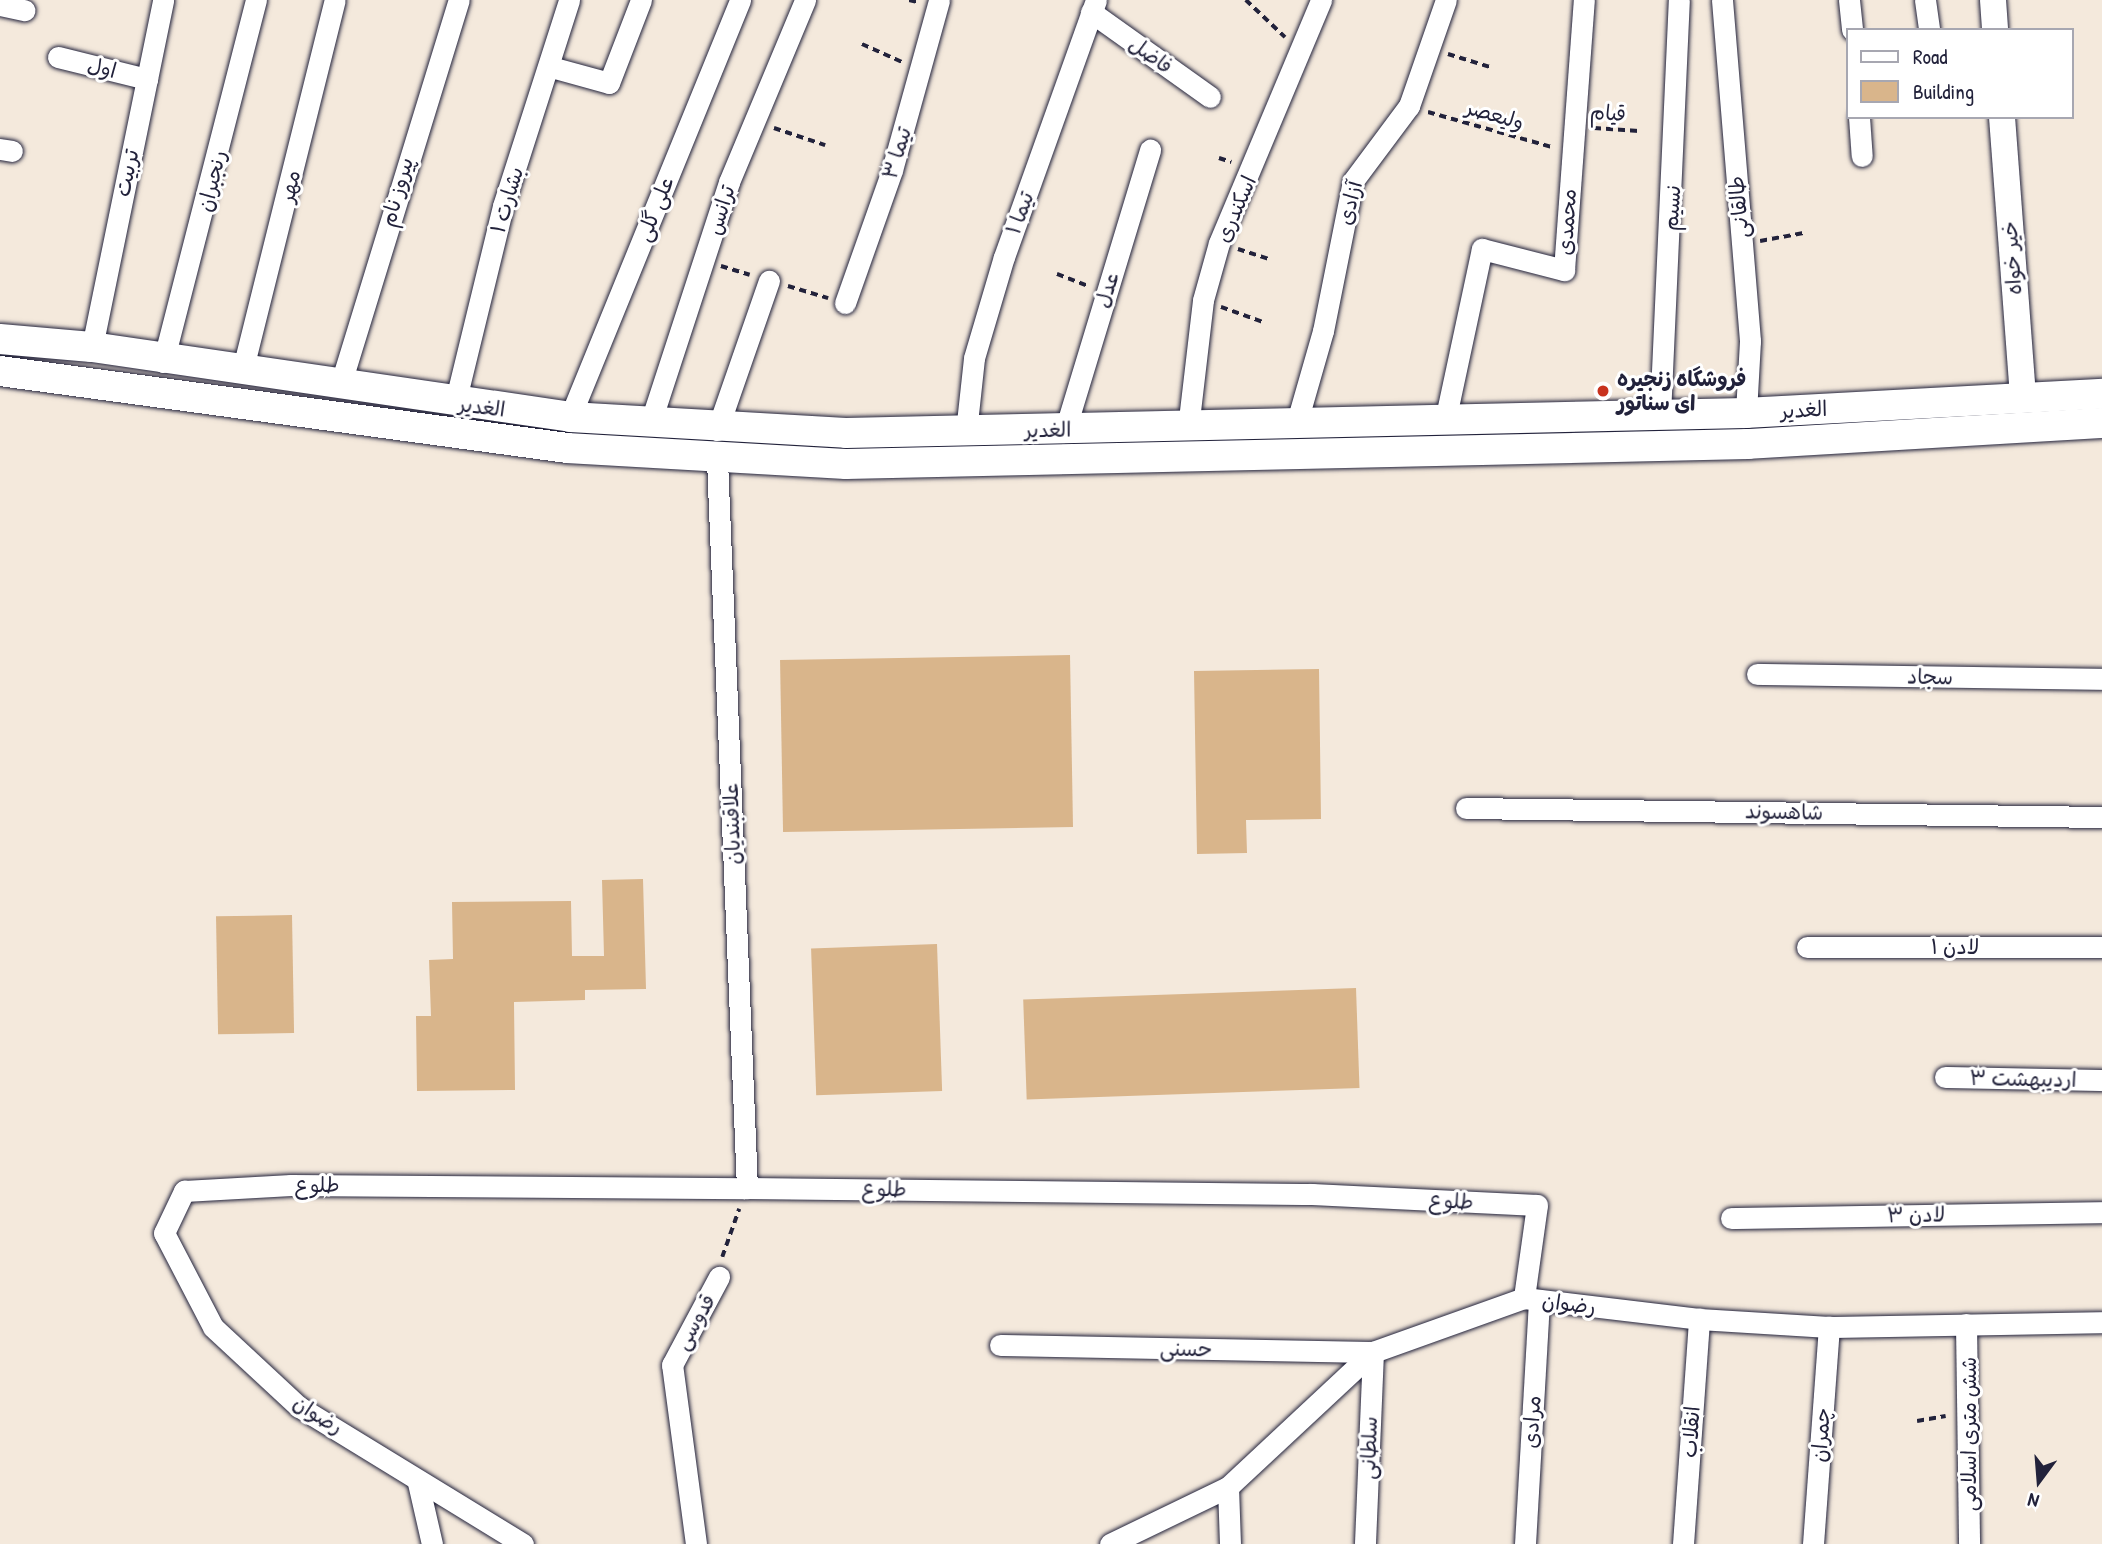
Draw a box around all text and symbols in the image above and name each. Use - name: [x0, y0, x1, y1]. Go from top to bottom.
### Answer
- legend: [1846, 28, 2074, 119]
- street label: فاضل: [1124, 31, 1178, 79]
- text: Road: [1913, 42, 1947, 71]
- street label: اول: [85, 52, 119, 84]
- text: Building: [1913, 77, 1974, 106]
- street label: ولیعصر: [1463, 95, 1527, 135]
- street label: قیام: [1589, 99, 1627, 127]
- street label: تیما ۳: [877, 124, 917, 182]
- street label: تربیت: [110, 147, 144, 199]
- street label: رنجبران: [192, 148, 232, 214]
- street label: پیروز نام: [375, 155, 419, 229]
- street label: بشارت ۱: [485, 164, 529, 236]
- street label: مهر: [274, 168, 306, 204]
- street label: اسکندری: [1210, 172, 1262, 246]
- street label: علی گلی: [631, 173, 679, 245]
- street label: طالقانی: [1724, 175, 1754, 239]
- street label: آزادی: [1332, 178, 1368, 228]
- street label: ترانس: [702, 182, 740, 238]
- street label: نسیم: [1658, 184, 1686, 232]
- street label: تیما ۱: [1001, 188, 1039, 238]
- street label: محمدی: [1552, 188, 1582, 256]
- street label: خیر خواه: [1997, 220, 2027, 296]
- street label: عدل: [1090, 269, 1124, 311]
- place label: فروشگاه زنجیره ای سناتور: [1617, 366, 1746, 416]
- marker: فروشگاه زنجیره ای سناتور: [1595, 383, 1611, 399]
- street label: الغدیر: [457, 392, 507, 422]
- street label: الغدیر: [1780, 396, 1828, 424]
- street label: الغدیر: [1024, 417, 1072, 443]
- street label: سجاد: [1907, 664, 1953, 690]
- street label: علاقبندیان: [718, 783, 746, 865]
- street label: شاهسوند: [1745, 799, 1823, 825]
- street label: لادن ۱: [1931, 934, 1979, 960]
- street label: اردیبهشت ۳: [1969, 1065, 2077, 1093]
- street label: طلوع: [294, 1172, 340, 1198]
- street label: طلوع: [861, 1176, 907, 1202]
- street label: طلوع: [1428, 1187, 1474, 1215]
- street label: لادن ۳: [1887, 1202, 1945, 1228]
- street label: رضوان: [1541, 1288, 1597, 1320]
- street label: قدوسی: [669, 1290, 721, 1354]
- street label: حسنی: [1159, 1336, 1213, 1362]
- street label: شش متری اسلامی: [1956, 1357, 1982, 1511]
- street label: رضوان: [288, 1390, 348, 1440]
- street label: مرادی: [1518, 1395, 1546, 1449]
- street label: انقلاب: [1677, 1405, 1705, 1459]
- street label: چمران: [1807, 1407, 1835, 1463]
- street label: سلطانی: [1355, 1416, 1383, 1480]
- north arrow: [2004, 1446, 2074, 1516]
- text: N: [2025, 1487, 2042, 1515]

